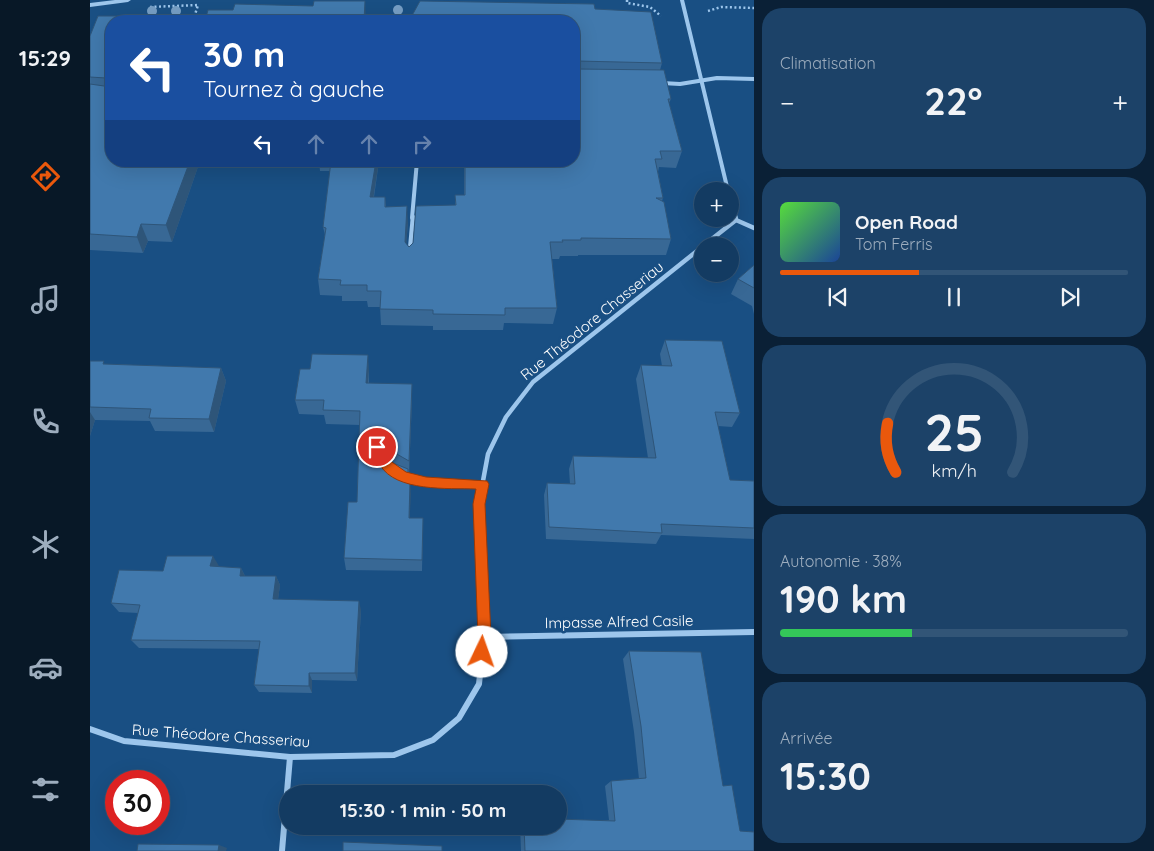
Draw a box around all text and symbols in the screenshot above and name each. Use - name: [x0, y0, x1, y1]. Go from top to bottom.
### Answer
- text: 30 m: [203, 32, 285, 76]
- icon: left: [120, 35, 185, 100]
- text: 15:29: [19, 44, 71, 72]
- text: Climatisation: [780, 53, 876, 73]
- text: Tournez à gauche: [203, 75, 385, 103]
- text: 22°: [924, 77, 982, 125]
- text: −: [780, 85, 795, 120]
- text: +: [1112, 85, 1128, 120]
- icon: left: [249, 130, 277, 158]
- icon: ahead: [302, 130, 330, 158]
- icon: ahead: [355, 130, 383, 158]
- icon: right: [408, 130, 436, 158]
- icon: directions: [28, 159, 63, 194]
- map controls: [694, 182, 739, 282]
- button: +: [694, 182, 739, 227]
- text: Open Road: [855, 210, 958, 234]
- text: Tom Ferris: [855, 234, 932, 254]
- button: −: [694, 237, 739, 282]
- street label: Rue Théodore Chasseriau: [516, 257, 667, 384]
- icon: music: [28, 282, 63, 317]
- icon: previous: [824, 283, 852, 311]
- icon: pause: [940, 283, 968, 311]
- icon: next: [1056, 283, 1084, 311]
- text: 25: [924, 399, 984, 464]
- icon: phone: [28, 404, 63, 439]
- pin: [356, 426, 398, 468]
- icon: arrive: [363, 433, 391, 461]
- text: km/h: [931, 459, 977, 481]
- icon: climate: [28, 527, 63, 562]
- text: Autonomie · 38%: [780, 551, 902, 571]
- text: 190 km: [780, 575, 907, 623]
- street label: Impasse Alfred Casile: [544, 611, 694, 632]
- position arrow: [455, 625, 507, 677]
- icon: car: [28, 650, 63, 685]
- street label: Rue Théodore Chasseriau: [131, 720, 311, 751]
- text: Arrivée: [780, 728, 833, 748]
- text: 15:30: [780, 752, 871, 800]
- speed limit sign: 30: [105, 770, 170, 835]
- icon: filters: [28, 772, 63, 807]
- text: 15:30 · 1 min · 50 m: [340, 798, 506, 822]

